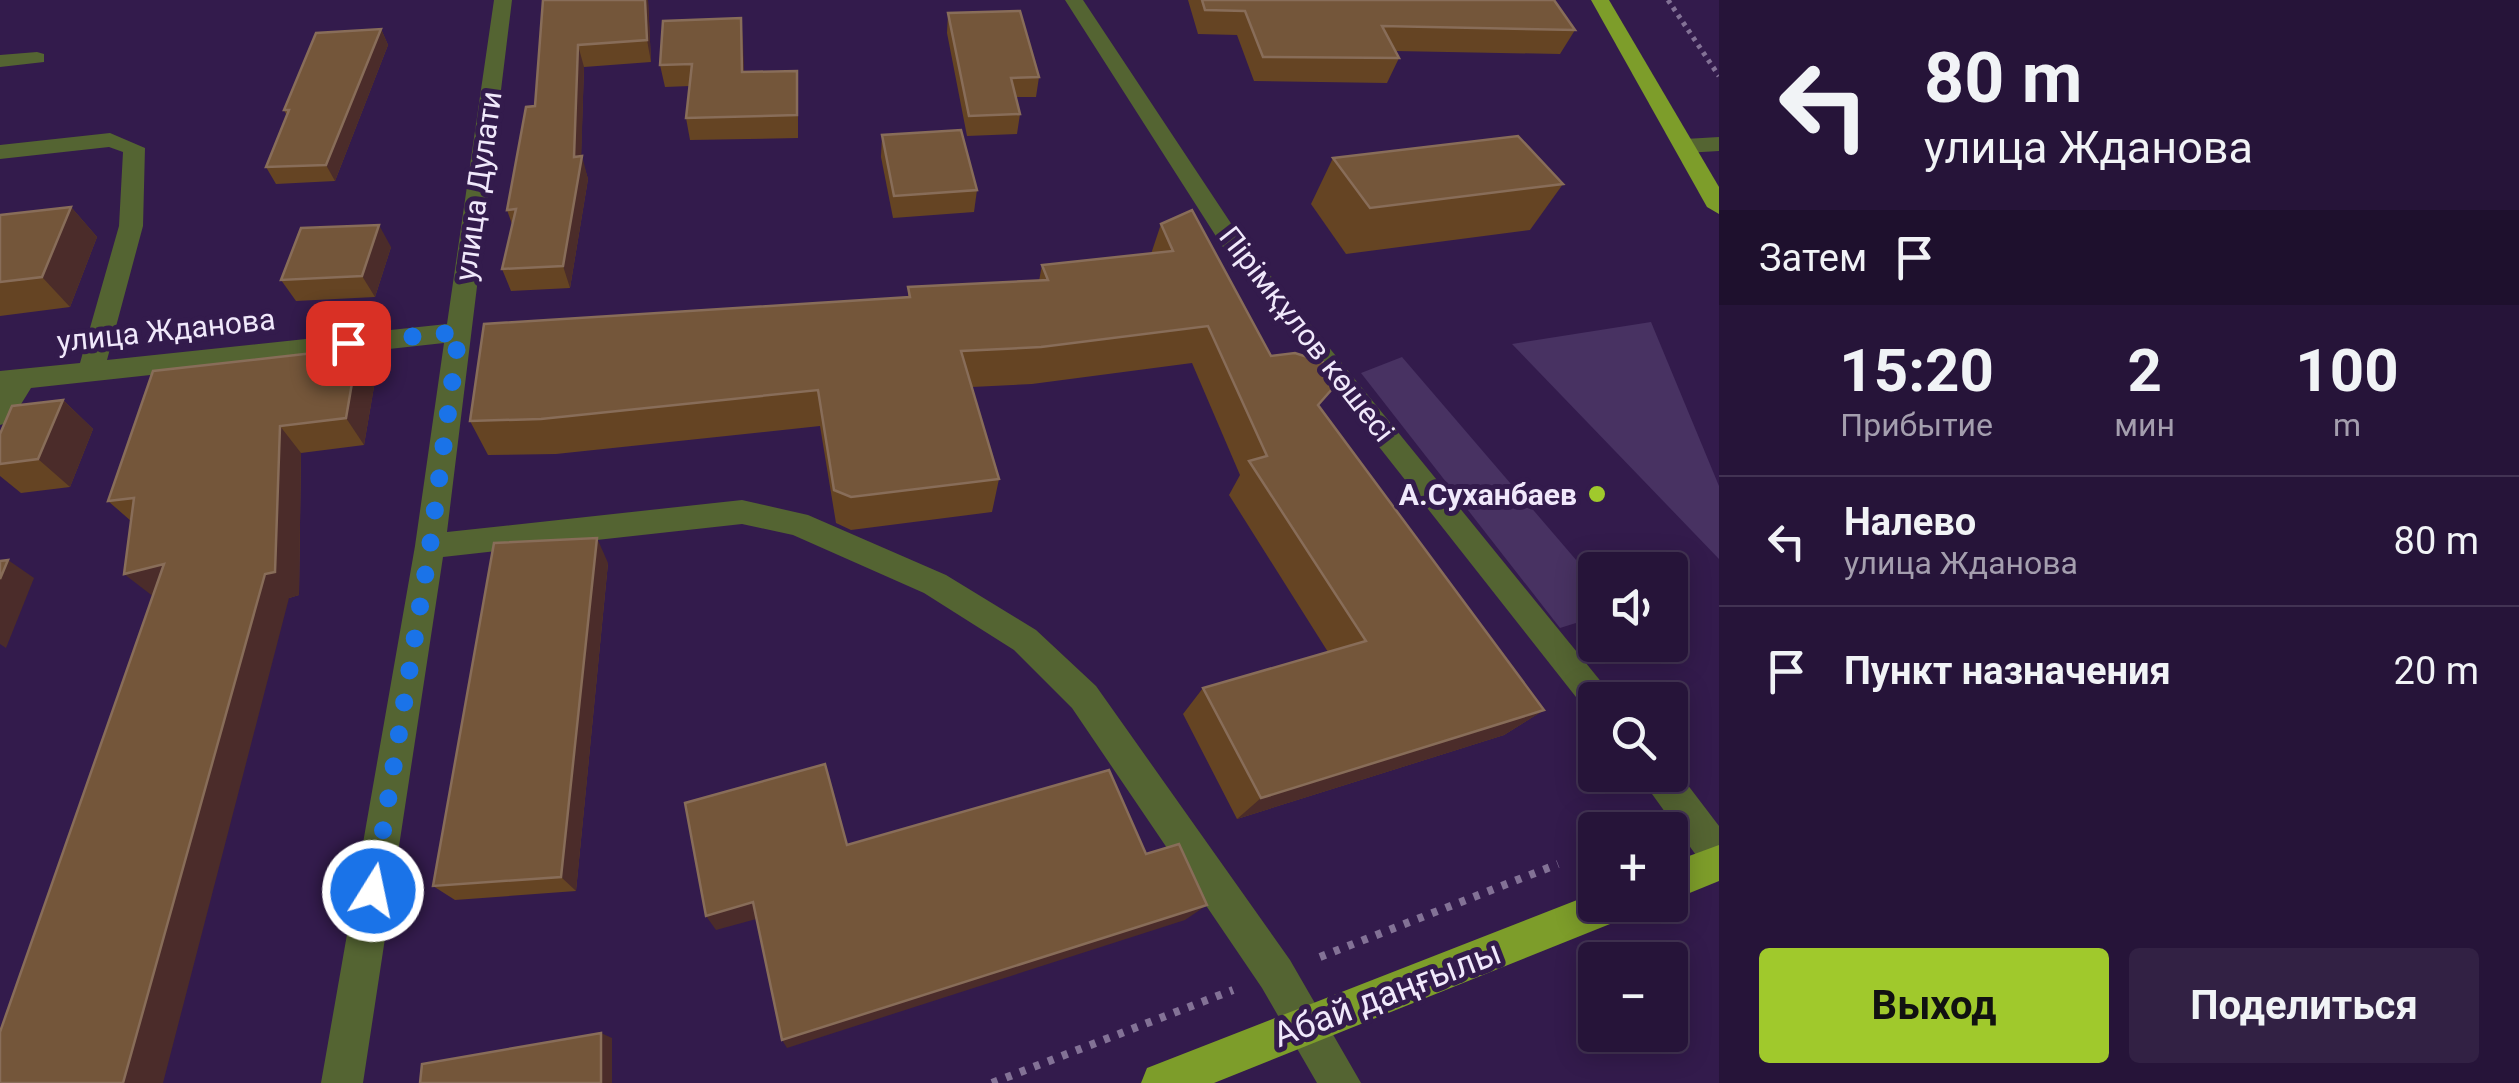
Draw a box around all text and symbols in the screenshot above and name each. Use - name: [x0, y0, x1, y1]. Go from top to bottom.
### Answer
- text: 80 m: [1924, 37, 2082, 119]
- icon: left: [1759, 40, 1889, 170]
- street label: улица Дулати: [447, 89, 509, 283]
- text: улица Жданова: [1924, 121, 2253, 174]
- street label: Пірімқұлов көшесі: [1212, 220, 1402, 448]
- icon: arrive: [1887, 230, 1942, 285]
- text: Затем: [1759, 236, 1867, 280]
- street label: улица Жданова: [55, 301, 277, 359]
- pin: [306, 301, 391, 386]
- icon: arrive: [321, 316, 376, 371]
- text: 15:20: [1839, 335, 1994, 406]
- text: 2: [2127, 335, 2162, 406]
- text: 100: [2295, 335, 2399, 406]
- text: Прибытие: [1840, 406, 1993, 444]
- text: мин: [2114, 406, 2175, 444]
- text: m: [2333, 406, 2361, 444]
- place label: А.Суханбаев: [1399, 477, 1577, 512]
- marker: А.Суханбаев: [1586, 483, 1608, 505]
- text: Налево: [1844, 500, 1976, 544]
- icon: left: [1759, 514, 1814, 569]
- text: 80 m: [2394, 519, 2479, 563]
- text: улица Жданова: [1844, 544, 2078, 582]
- map controls: [1578, 552, 1688, 1052]
- button: sound: [1578, 552, 1688, 662]
- icon: arrive: [1759, 644, 1814, 699]
- text: Пункт назначения: [1844, 649, 2171, 693]
- text: 20 m: [2394, 649, 2479, 693]
- button: search: [1578, 682, 1688, 792]
- button: +: [1578, 812, 1688, 922]
- position arrow: [321, 839, 425, 943]
- street label: Абай даңғылы: [1267, 932, 1507, 1056]
- button: −: [1578, 942, 1688, 1052]
- button: Выход: [1759, 948, 2109, 1063]
- button: Поделиться: [2129, 948, 2479, 1063]

